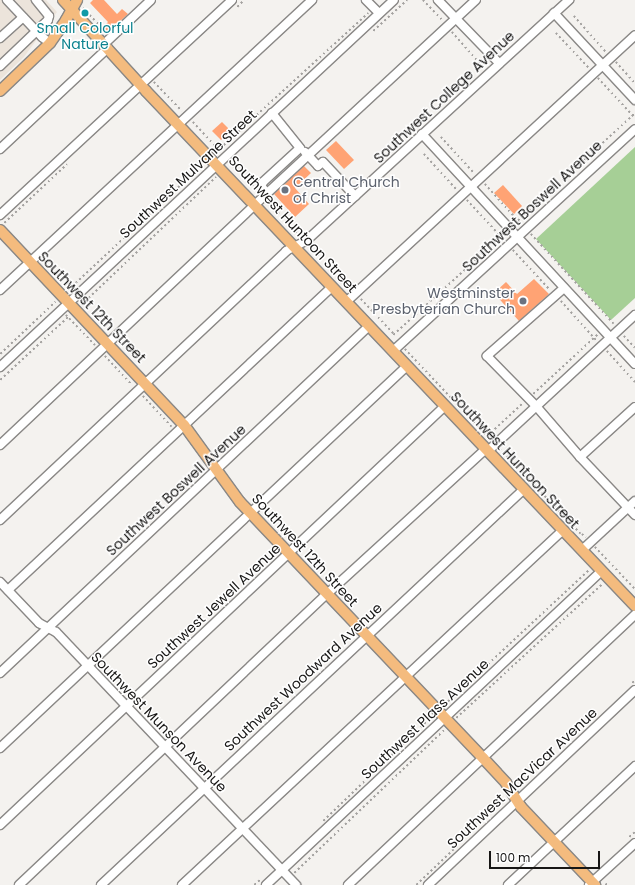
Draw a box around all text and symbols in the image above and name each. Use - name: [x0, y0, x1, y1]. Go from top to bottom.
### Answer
- marker: Small Colorful Nature: [80, 8, 90, 18]
- place label: Small Colorful Nature: [36, 20, 134, 52]
- street label: Southwest College Avenue: [370, 27, 518, 167]
- street label: Southwest Mulvane Street: [116, 106, 260, 242]
- street label: Southwest Boswell Avenue: [459, 137, 605, 275]
- street label: Southwest Huntoon Street: [225, 152, 361, 296]
- place label: Central Church of Christ: [293, 174, 400, 206]
- marker: Central Church of Christ: [280, 185, 290, 195]
- street label: Southwest 12th Street: [35, 248, 149, 366]
- place label: Westminster Presbyterian Church: [372, 285, 515, 318]
- marker: Westminster Presbyterian Church: [518, 296, 528, 306]
- street label: Southwest Huntoon Street: [447, 388, 583, 532]
- street label: Southwest Boswell Avenue: [103, 421, 249, 559]
- street label: Southwest 12th Street: [248, 490, 362, 610]
- street label: Southwest Jewell Avenue: [144, 540, 284, 672]
- street label: Southwest Woodward Avenue: [221, 599, 385, 755]
- street label: Southwest Munson Avenue: [88, 649, 230, 795]
- street label: Southwest Plass Avenue: [358, 655, 492, 783]
- street label: Southwest MacVicar Avenue: [444, 704, 600, 852]
- scale bar: [491, 843, 602, 869]
- text: 100 m: [496, 849, 530, 866]

